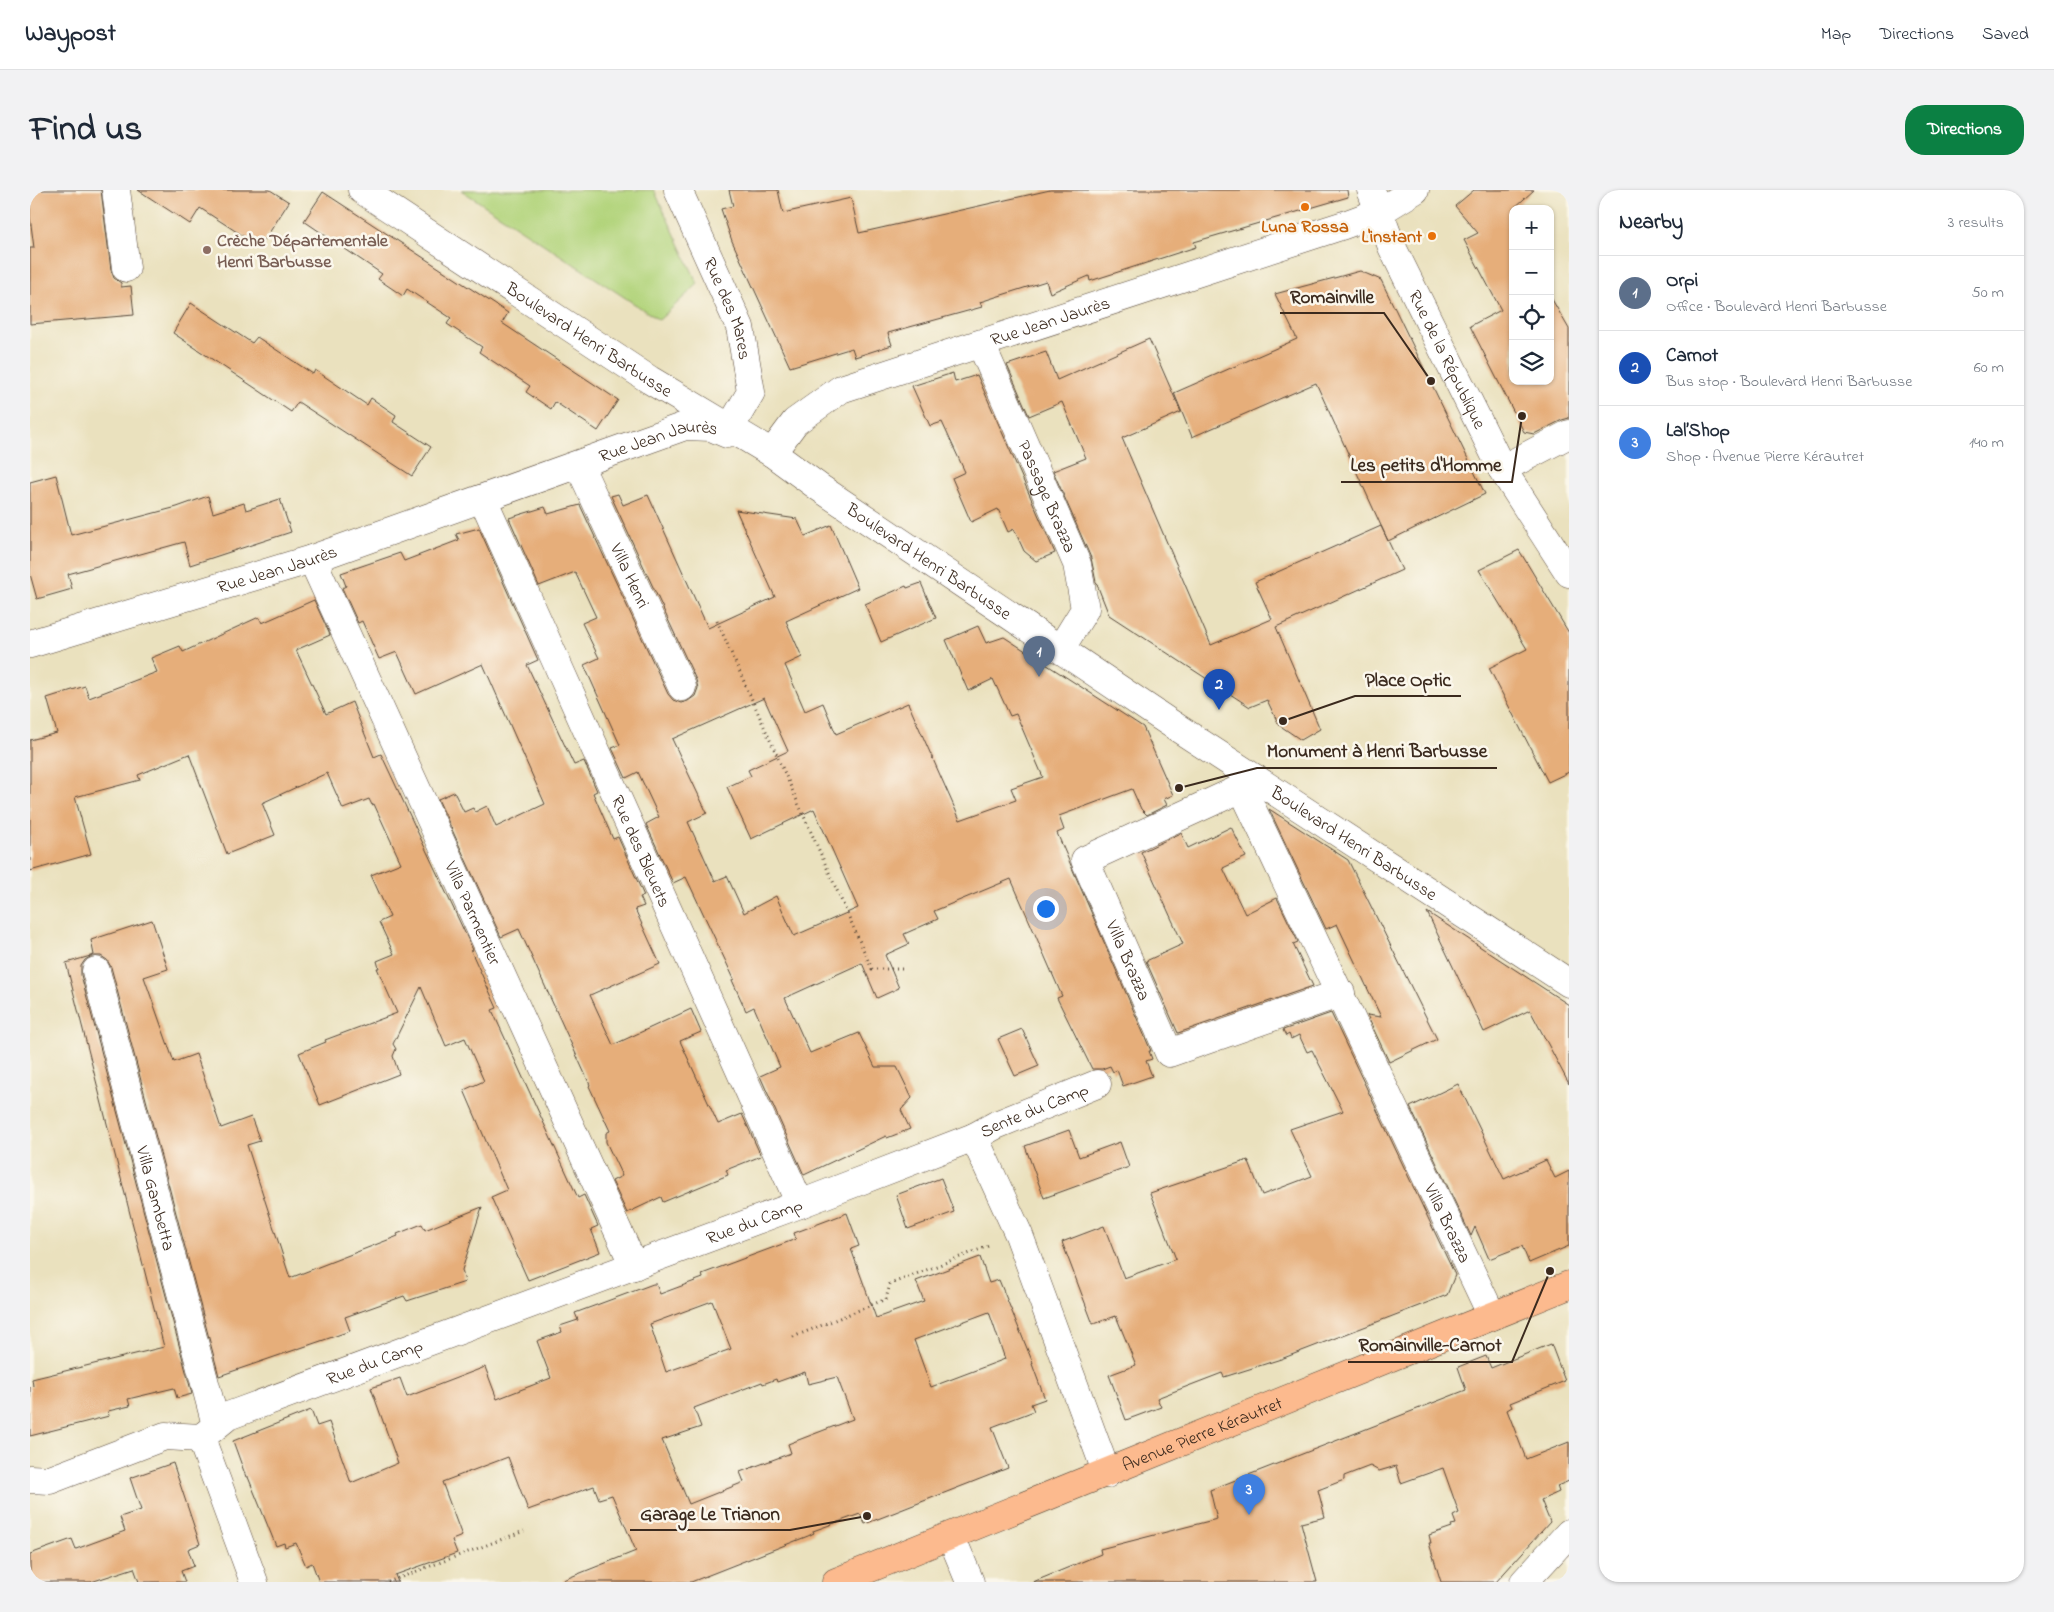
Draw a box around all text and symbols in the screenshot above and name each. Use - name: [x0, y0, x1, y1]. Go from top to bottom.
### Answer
- text: Waypost: [25, 17, 116, 52]
- text: Map: [1821, 22, 1851, 48]
- text: Directions: [1879, 22, 1954, 48]
- text: Saved: [1982, 22, 2029, 48]
- text: Find us: [30, 105, 142, 156]
- button: Directions: [1905, 105, 2024, 155]
- marker: Luna Rossa: [1299, 201, 1311, 213]
- map controls: [1509, 205, 1554, 385]
- button: +: [1509, 205, 1554, 250]
- text: Nearby: [1619, 208, 1683, 238]
- text: 3 results: [1948, 211, 2004, 235]
- place label: Luna Rossa: [1261, 215, 1349, 241]
- place label: L'instant: [1362, 225, 1423, 251]
- place label: Crèche Départementale Henri Barbusse: [217, 229, 389, 276]
- marker: L'instant: [1426, 230, 1438, 242]
- marker: Crèche Départementale Henri Barbusse: [201, 244, 213, 256]
- button: −: [1509, 250, 1554, 295]
- street label: Rue des Mares: [695, 254, 756, 362]
- text: Orpi: [1666, 268, 1698, 295]
- street label: Boulevard Henri Barbusse: [499, 277, 677, 406]
- callout: Romainville: [1280, 279, 1384, 313]
- text: 1: [1632, 281, 1638, 305]
- text: 50 m: [1972, 281, 2004, 305]
- text: Romainville: [1290, 285, 1374, 312]
- street label: Rue de la République: [1400, 286, 1492, 435]
- street label: Rue Jean Jaurès: [987, 291, 1114, 354]
- button: locate: [1509, 295, 1554, 340]
- text: Office · Boulevard Henri Barbusse: [1666, 295, 1887, 319]
- button: layers: [1509, 340, 1554, 385]
- text: Carnot: [1666, 343, 1718, 370]
- text: 2: [1631, 356, 1639, 380]
- text: 60 m: [1974, 356, 2004, 380]
- text: Bus stop · Boulevard Henri Barbusse: [1666, 370, 1912, 394]
- street label: Rue Jean Jaurès: [596, 415, 722, 471]
- text: Lal’Shop: [1666, 418, 1730, 445]
- text: 3: [1632, 431, 1638, 455]
- text: 140 m: [1969, 431, 2004, 455]
- street label: Passage Brazza: [1010, 437, 1081, 557]
- text: Shop · Avenue Pierre Kérautret: [1666, 445, 1864, 469]
- callout: Les petits d'Homme: [1341, 448, 1512, 482]
- text: Les petits d'Homme: [1351, 453, 1502, 480]
- street label: Boulevard Henri Barbusse: [839, 497, 1017, 628]
- street label: Villa Henri: [602, 539, 655, 613]
- street label: Rue Jean Jaurès: [214, 540, 341, 602]
- pin: 1: [1023, 636, 1055, 677]
- callout: Place Optic: [1355, 662, 1461, 696]
- text: Place Optic: [1365, 668, 1452, 695]
- pin: 2: [1203, 669, 1235, 710]
- callout: Monument à Henri Barbusse: [1257, 734, 1497, 768]
- text: Monument à Henri Barbusse: [1267, 739, 1488, 766]
- street label: Boulevard Henri Barbusse: [1264, 780, 1442, 909]
- street label: Rue des Bleuets: [603, 792, 676, 912]
- street label: Villa Parmentier: [436, 857, 507, 970]
- your location: [1033, 896, 1059, 922]
- street label: Villa Brazza: [1097, 916, 1156, 1005]
- street label: Sente du Camp: [976, 1078, 1093, 1146]
- street label: Villa Gambetta: [128, 1143, 180, 1254]
- street label: Villa Brazza: [1416, 1179, 1476, 1268]
- street label: Rue du Camp: [703, 1193, 807, 1253]
- callout: Romainville-Carnot: [1348, 1328, 1512, 1362]
- text: Romainville-Carnot: [1358, 1333, 1502, 1360]
- street label: Rue du Camp: [323, 1334, 427, 1393]
- street label: Avenue Pierre Kérautret: [1119, 1391, 1287, 1480]
- pin: 3: [1233, 1474, 1265, 1515]
- callout: Garage Le Trianon: [630, 1496, 790, 1530]
- text: Garage Le Trianon: [640, 1502, 780, 1531]

